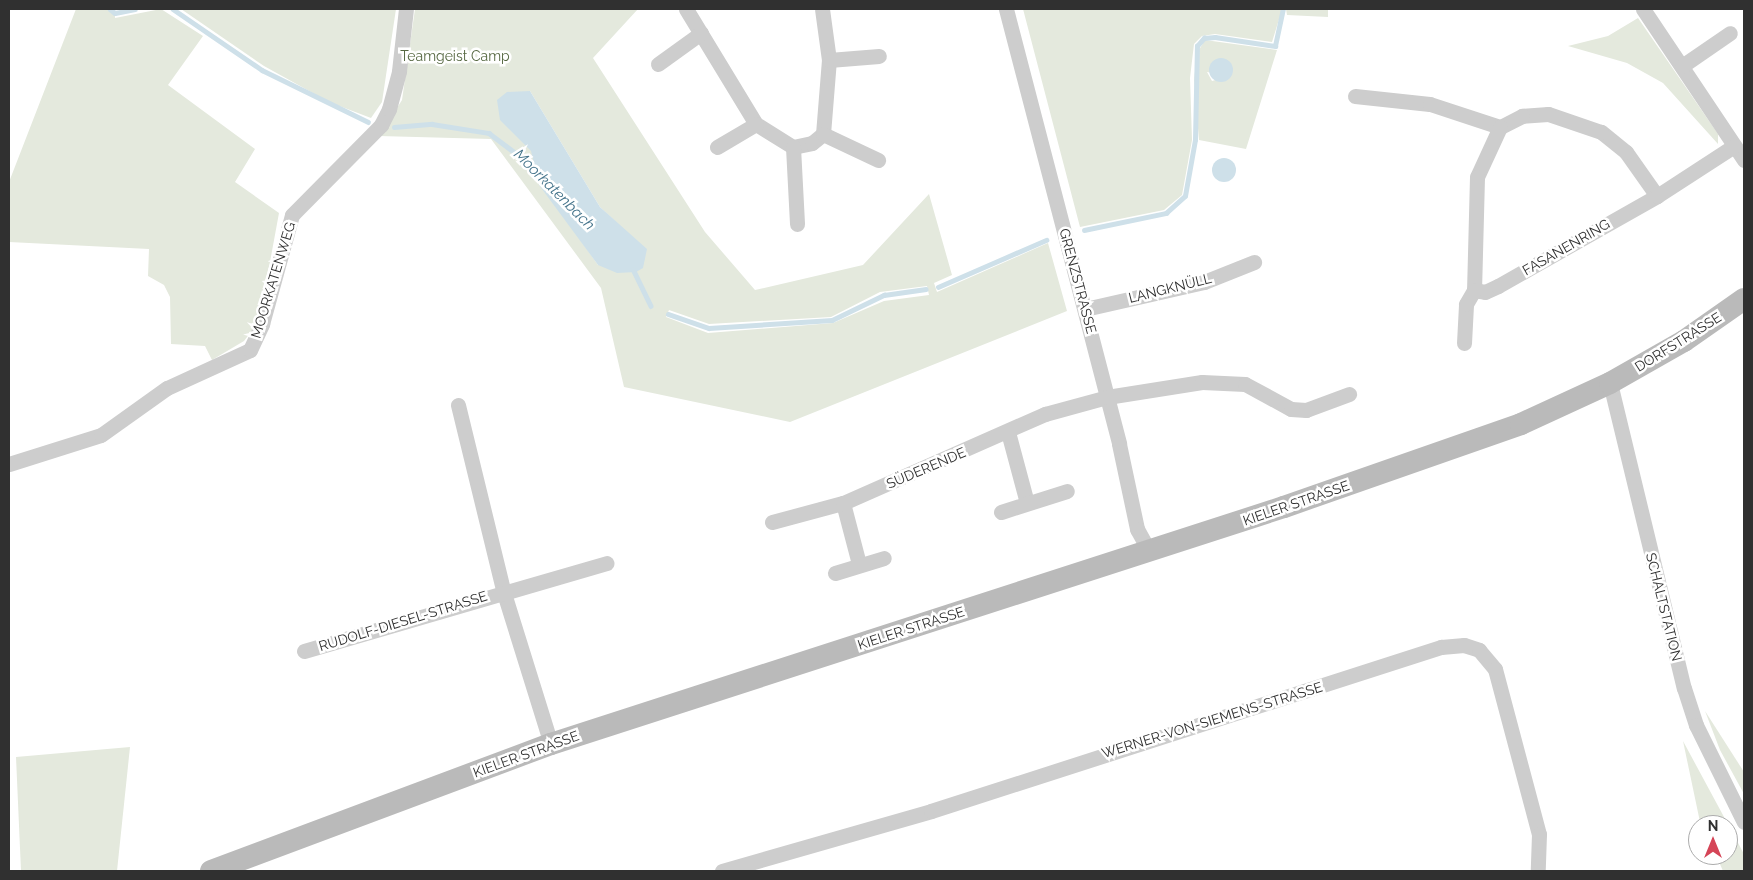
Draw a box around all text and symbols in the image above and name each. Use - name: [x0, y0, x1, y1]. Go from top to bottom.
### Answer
- park label: Teamgeist Camp: [400, 48, 510, 64]
- water label: Moorkatenbach: [510, 146, 598, 234]
- street label: FASANENRING: [1519, 215, 1613, 279]
- street label: MOORKATENWEG: [247, 220, 299, 340]
- street label: GRENZSTRASSE: [1056, 227, 1100, 335]
- street label: LANGKNÜLL: [1127, 270, 1213, 306]
- street label: DORFSTRASSE: [1632, 309, 1724, 375]
- street label: SÜDERENDE: [884, 444, 968, 492]
- street label: KIELER STRASSE: [1241, 477, 1351, 529]
- street label: SCHALTSTATION: [1642, 551, 1686, 663]
- street label: RUDOLF-DIESEL-STRASSE: [317, 587, 489, 655]
- street label: KIELER STRASSE: [855, 603, 967, 653]
- street label: WERNER-VON-SIEMENS-STRASSE: [1100, 678, 1324, 762]
- street label: KIELER STRASSE: [471, 727, 581, 781]
- north arrow: [1688, 815, 1738, 865]
- text: N: [1708, 818, 1718, 834]

